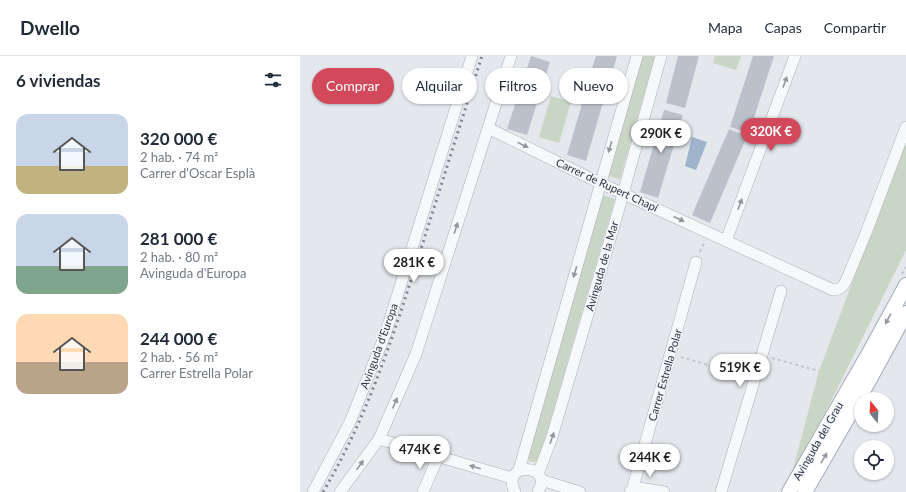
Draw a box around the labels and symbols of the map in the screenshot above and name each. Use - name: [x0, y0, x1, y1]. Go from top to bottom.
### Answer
- one-way arrow: [782, 76, 788, 88]
- pin: 320K €: [738, 118, 804, 152]
- pin: 290K €: [628, 120, 694, 154]
- one-way arrow: [517, 142, 529, 148]
- one-way arrow: [607, 142, 613, 154]
- street label: Carrer de Rupert Chapí: [554, 155, 661, 214]
- one-way arrow: [737, 198, 743, 210]
- one-way arrow: [673, 216, 685, 222]
- street label: Avinguda de la Mar: [582, 219, 621, 312]
- one-way arrow: [453, 222, 459, 234]
- pin: 281K €: [381, 249, 447, 283]
- one-way arrow: [572, 267, 578, 279]
- street label: Avinguda d'Europa: [357, 301, 400, 390]
- one-way arrow: [885, 313, 891, 325]
- street label: Carrer Estrella Polar: [645, 327, 684, 423]
- pin: 519K €: [707, 354, 773, 388]
- north arrow: [854, 392, 894, 432]
- one-way arrow: [392, 397, 398, 409]
- street label: Avinguda del Grau: [790, 399, 845, 482]
- one-way arrow: [549, 431, 555, 443]
- pin: 474K €: [387, 436, 453, 470]
- pin: 244K €: [617, 444, 683, 478]
- one-way arrow: [821, 452, 828, 464]
- one-way arrow: [355, 460, 364, 471]
- one-way arrow: [469, 464, 481, 470]

